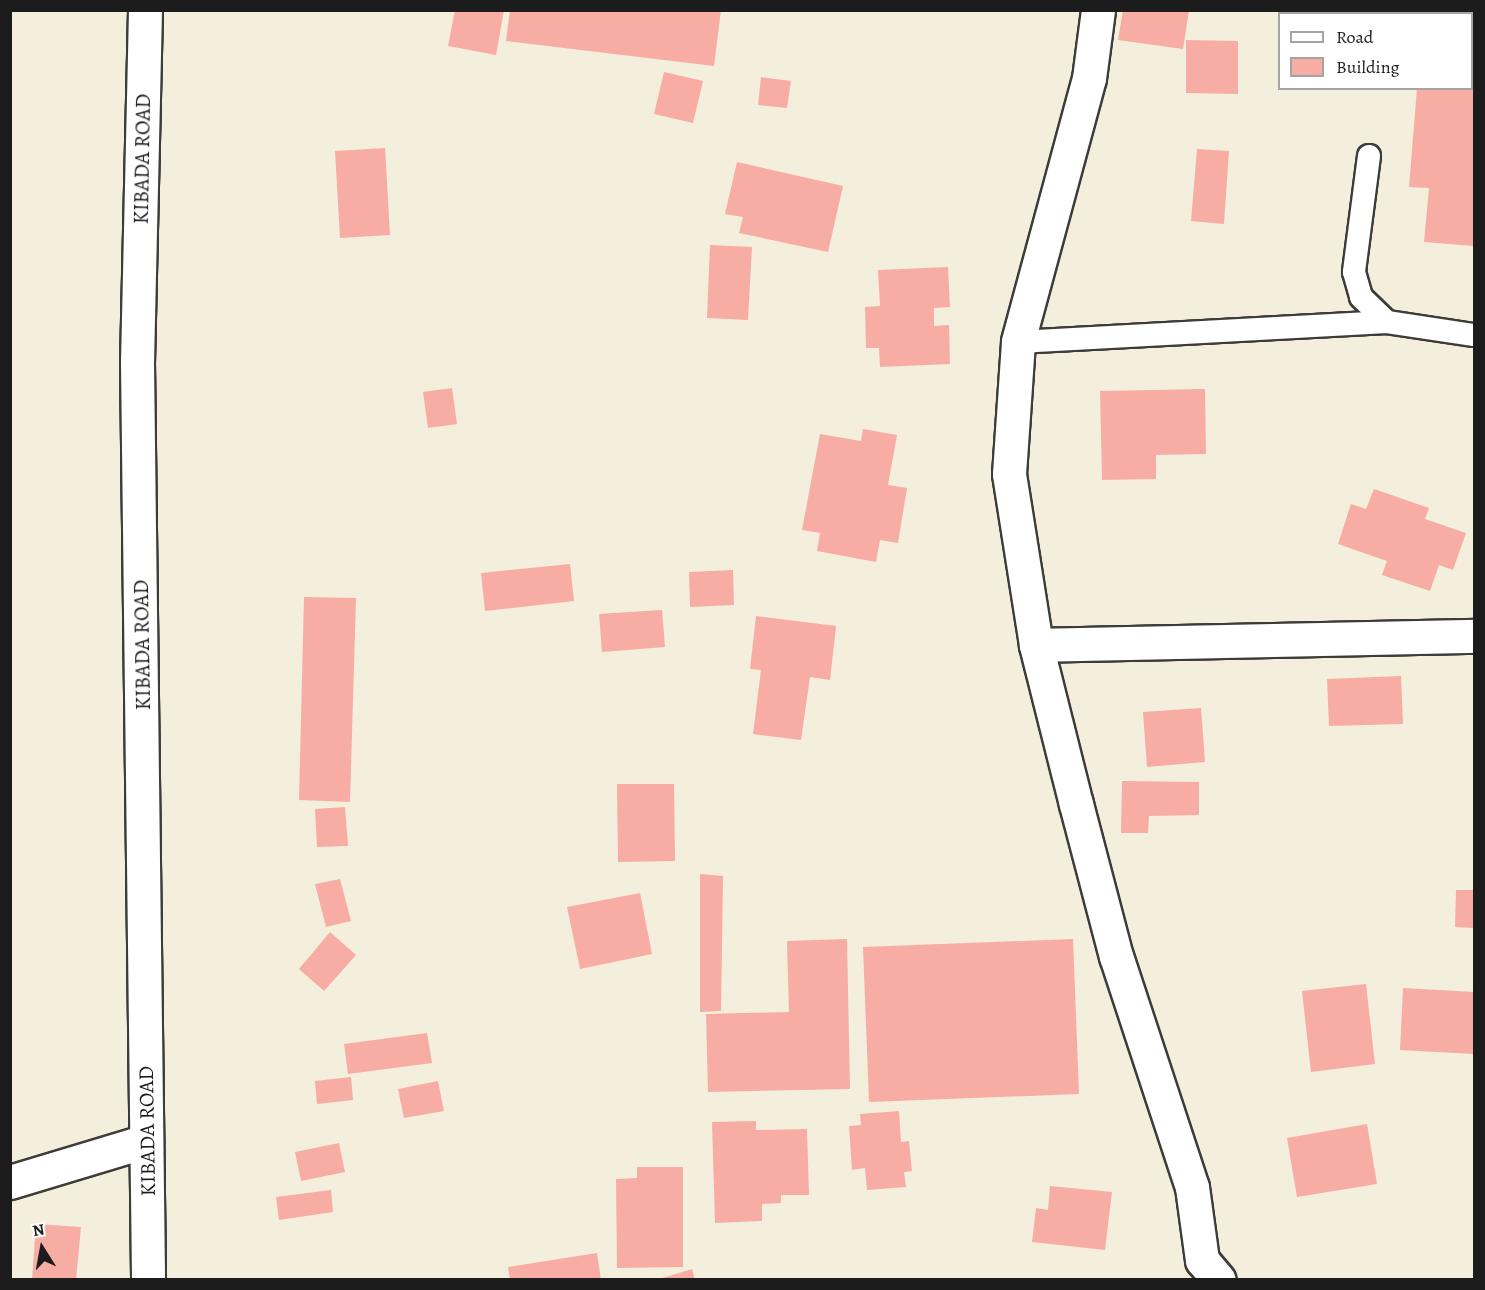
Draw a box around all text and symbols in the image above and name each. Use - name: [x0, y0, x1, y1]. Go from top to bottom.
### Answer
- legend: [1278, 12, 1473, 90]
- text: Road: [1336, 25, 1373, 49]
- text: Building: [1336, 55, 1400, 79]
- street label: KIBADA ROAD: [128, 94, 156, 224]
- street label: KIBADA ROAD: [128, 580, 156, 710]
- street label: KIBADA ROAD: [133, 1066, 161, 1196]
- north arrow: [12, 1218, 72, 1278]
- text: N: [31, 1218, 46, 1242]

